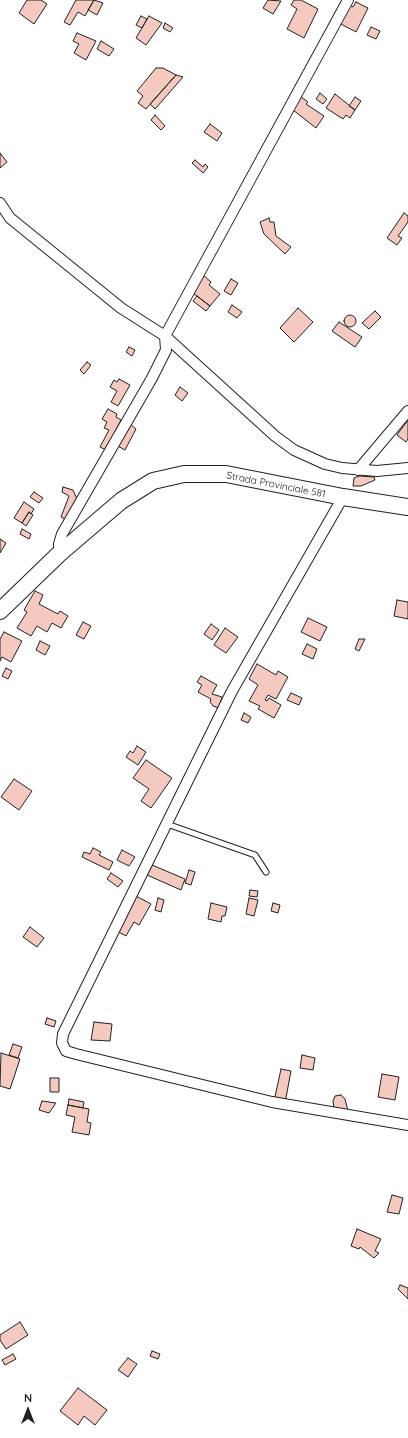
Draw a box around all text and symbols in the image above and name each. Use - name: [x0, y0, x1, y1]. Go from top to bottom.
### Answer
- street label: Strada Provinciale 581: [225, 469, 327, 501]
- north arrow: [8, 1390, 48, 1430]
- text: N: [24, 1391, 32, 1405]

